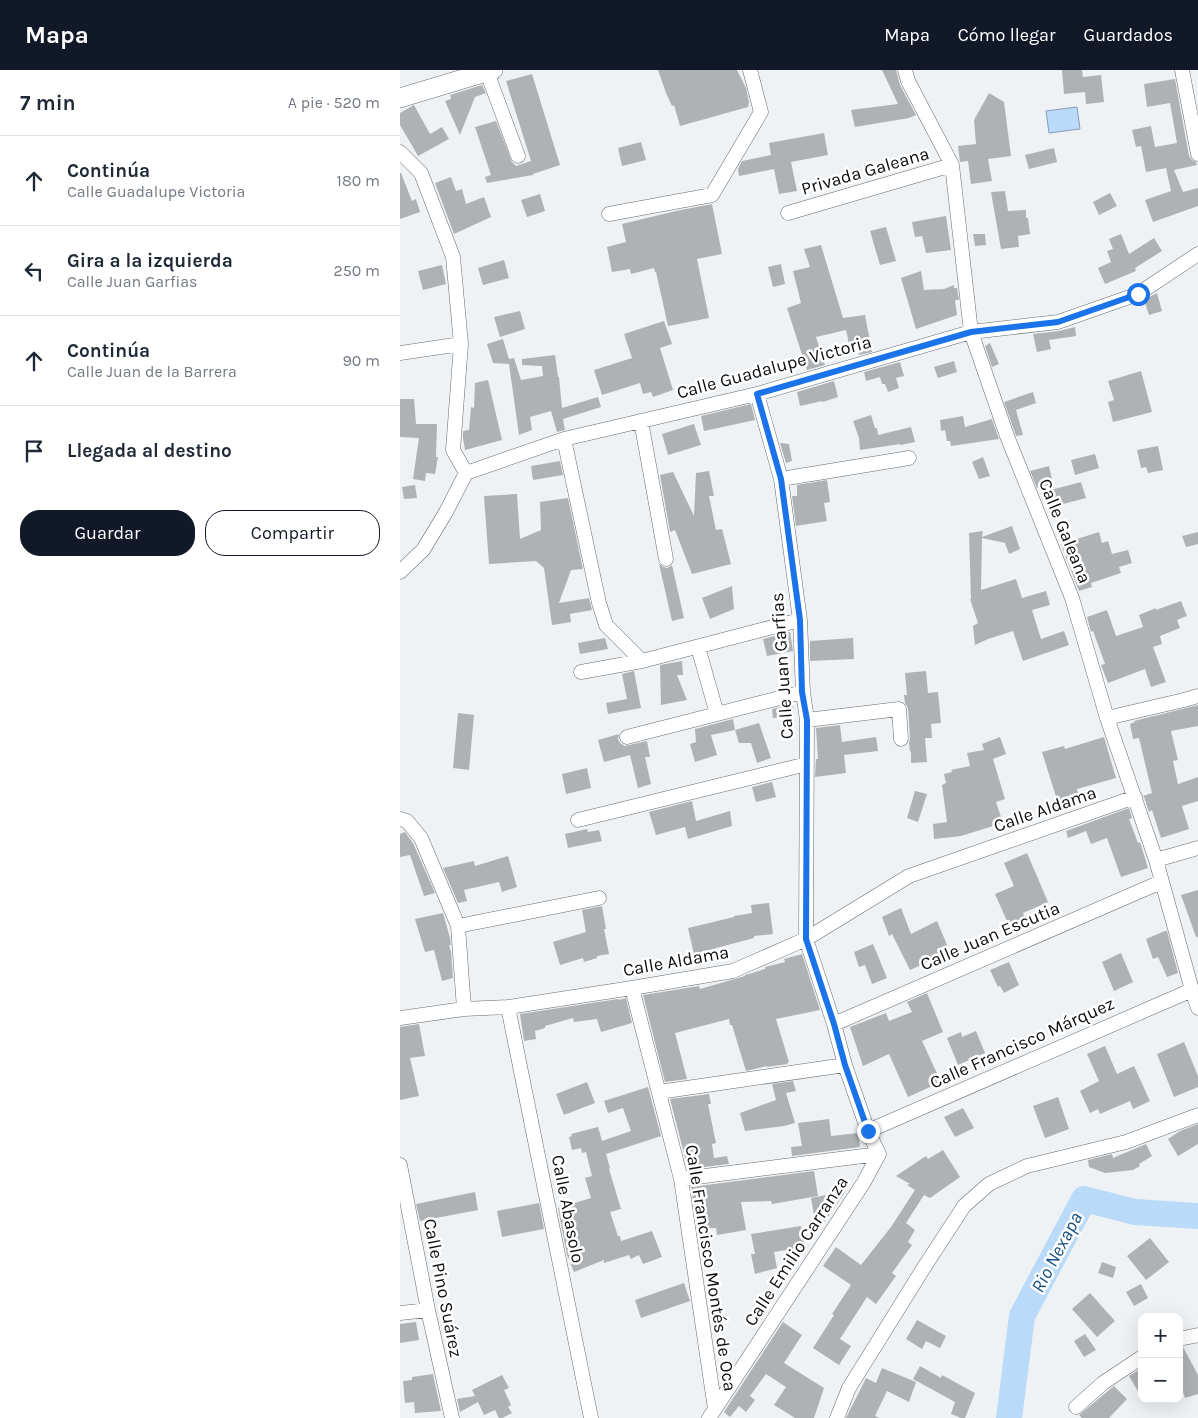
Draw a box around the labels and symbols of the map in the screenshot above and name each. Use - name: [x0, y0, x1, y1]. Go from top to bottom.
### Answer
- street label: Privada Galeana: [798, 142, 932, 200]
- route start: [1127, 283, 1150, 306]
- street label: Calle Guadalupe Victoria: [674, 330, 874, 404]
- street label: Calle Galeana: [1034, 475, 1096, 587]
- street label: Calle Juan Garfias: [766, 592, 798, 740]
- street label: Calle Aldama: [991, 781, 1099, 837]
- street label: Calle Juan Escutia: [917, 897, 1063, 975]
- street label: Calle Aldama: [621, 941, 731, 981]
- street label: Calle Francisco Márquez: [926, 992, 1118, 1094]
- route end: [857, 1120, 880, 1143]
- street label: Calle Francisco Montés de Oca: [681, 1143, 741, 1393]
- street label: Calle Abasolo: [547, 1153, 589, 1265]
- street label: Calle Emilio Carranza: [739, 1172, 853, 1330]
- water label: Rio Nexapa: [1027, 1209, 1087, 1296]
- street label: Calle Pino Suárez: [419, 1217, 467, 1359]

